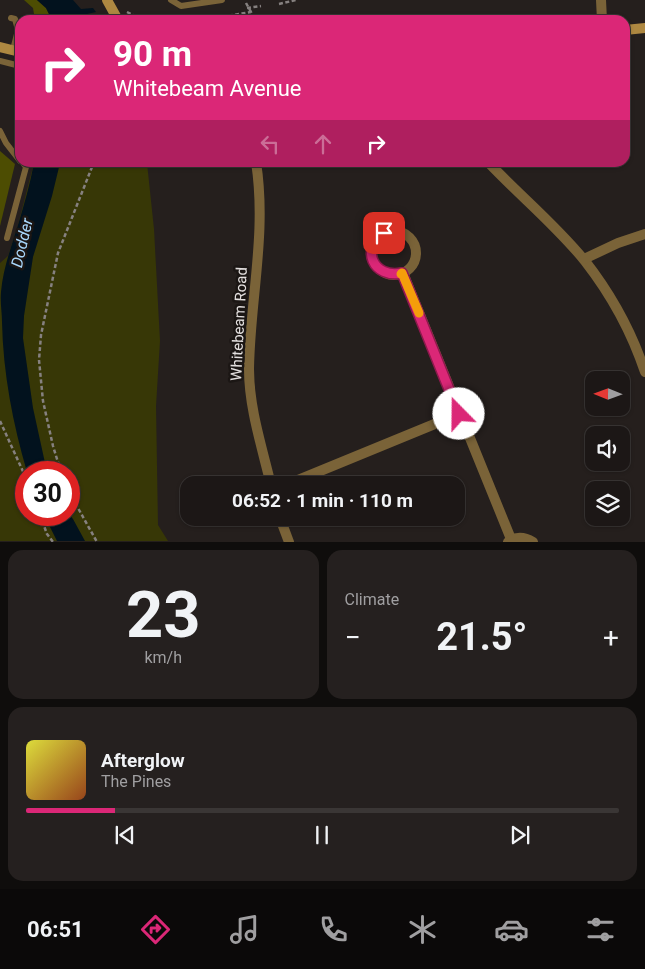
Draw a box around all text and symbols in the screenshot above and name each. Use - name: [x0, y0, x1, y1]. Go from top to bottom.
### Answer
- text: 90 m: [113, 34, 192, 75]
- icon: right: [30, 35, 95, 100]
- text: Whitebeam Avenue: [113, 76, 302, 101]
- icon: left: [256, 130, 284, 158]
- icon: ahead: [309, 130, 337, 158]
- icon: right: [362, 130, 390, 158]
- pin: [363, 212, 405, 254]
- water label: Dodder: [7, 216, 37, 270]
- icon: arrive: [370, 219, 398, 247]
- street label: Whitebeam Road: [227, 267, 251, 381]
- north arrow: [585, 371, 630, 416]
- map controls: [585, 371, 630, 526]
- position arrow: [432, 387, 484, 439]
- button: sound: [585, 426, 630, 471]
- speed limit sign: 30: [15, 461, 80, 526]
- button: layers: [585, 481, 630, 526]
- text: 06:52 · 1 min · 110 m: [232, 489, 413, 512]
- text: 23: [126, 577, 201, 653]
- text: Climate: [345, 590, 399, 609]
- text: 21.5°: [436, 615, 527, 659]
- text: −: [345, 621, 361, 654]
- text: +: [603, 621, 619, 654]
- text: km/h: [144, 648, 182, 667]
- text: Afterglow: [101, 749, 185, 772]
- text: The Pines: [101, 772, 171, 791]
- icon: previous: [111, 821, 139, 849]
- icon: pause: [308, 821, 336, 849]
- icon: next: [506, 821, 534, 849]
- icon: directions: [138, 912, 173, 947]
- icon: music: [227, 912, 262, 947]
- icon: phone: [316, 912, 351, 947]
- icon: climate: [405, 912, 440, 947]
- icon: car: [494, 912, 529, 947]
- icon: filters: [583, 912, 618, 947]
- text: 06:51: [27, 917, 84, 942]

